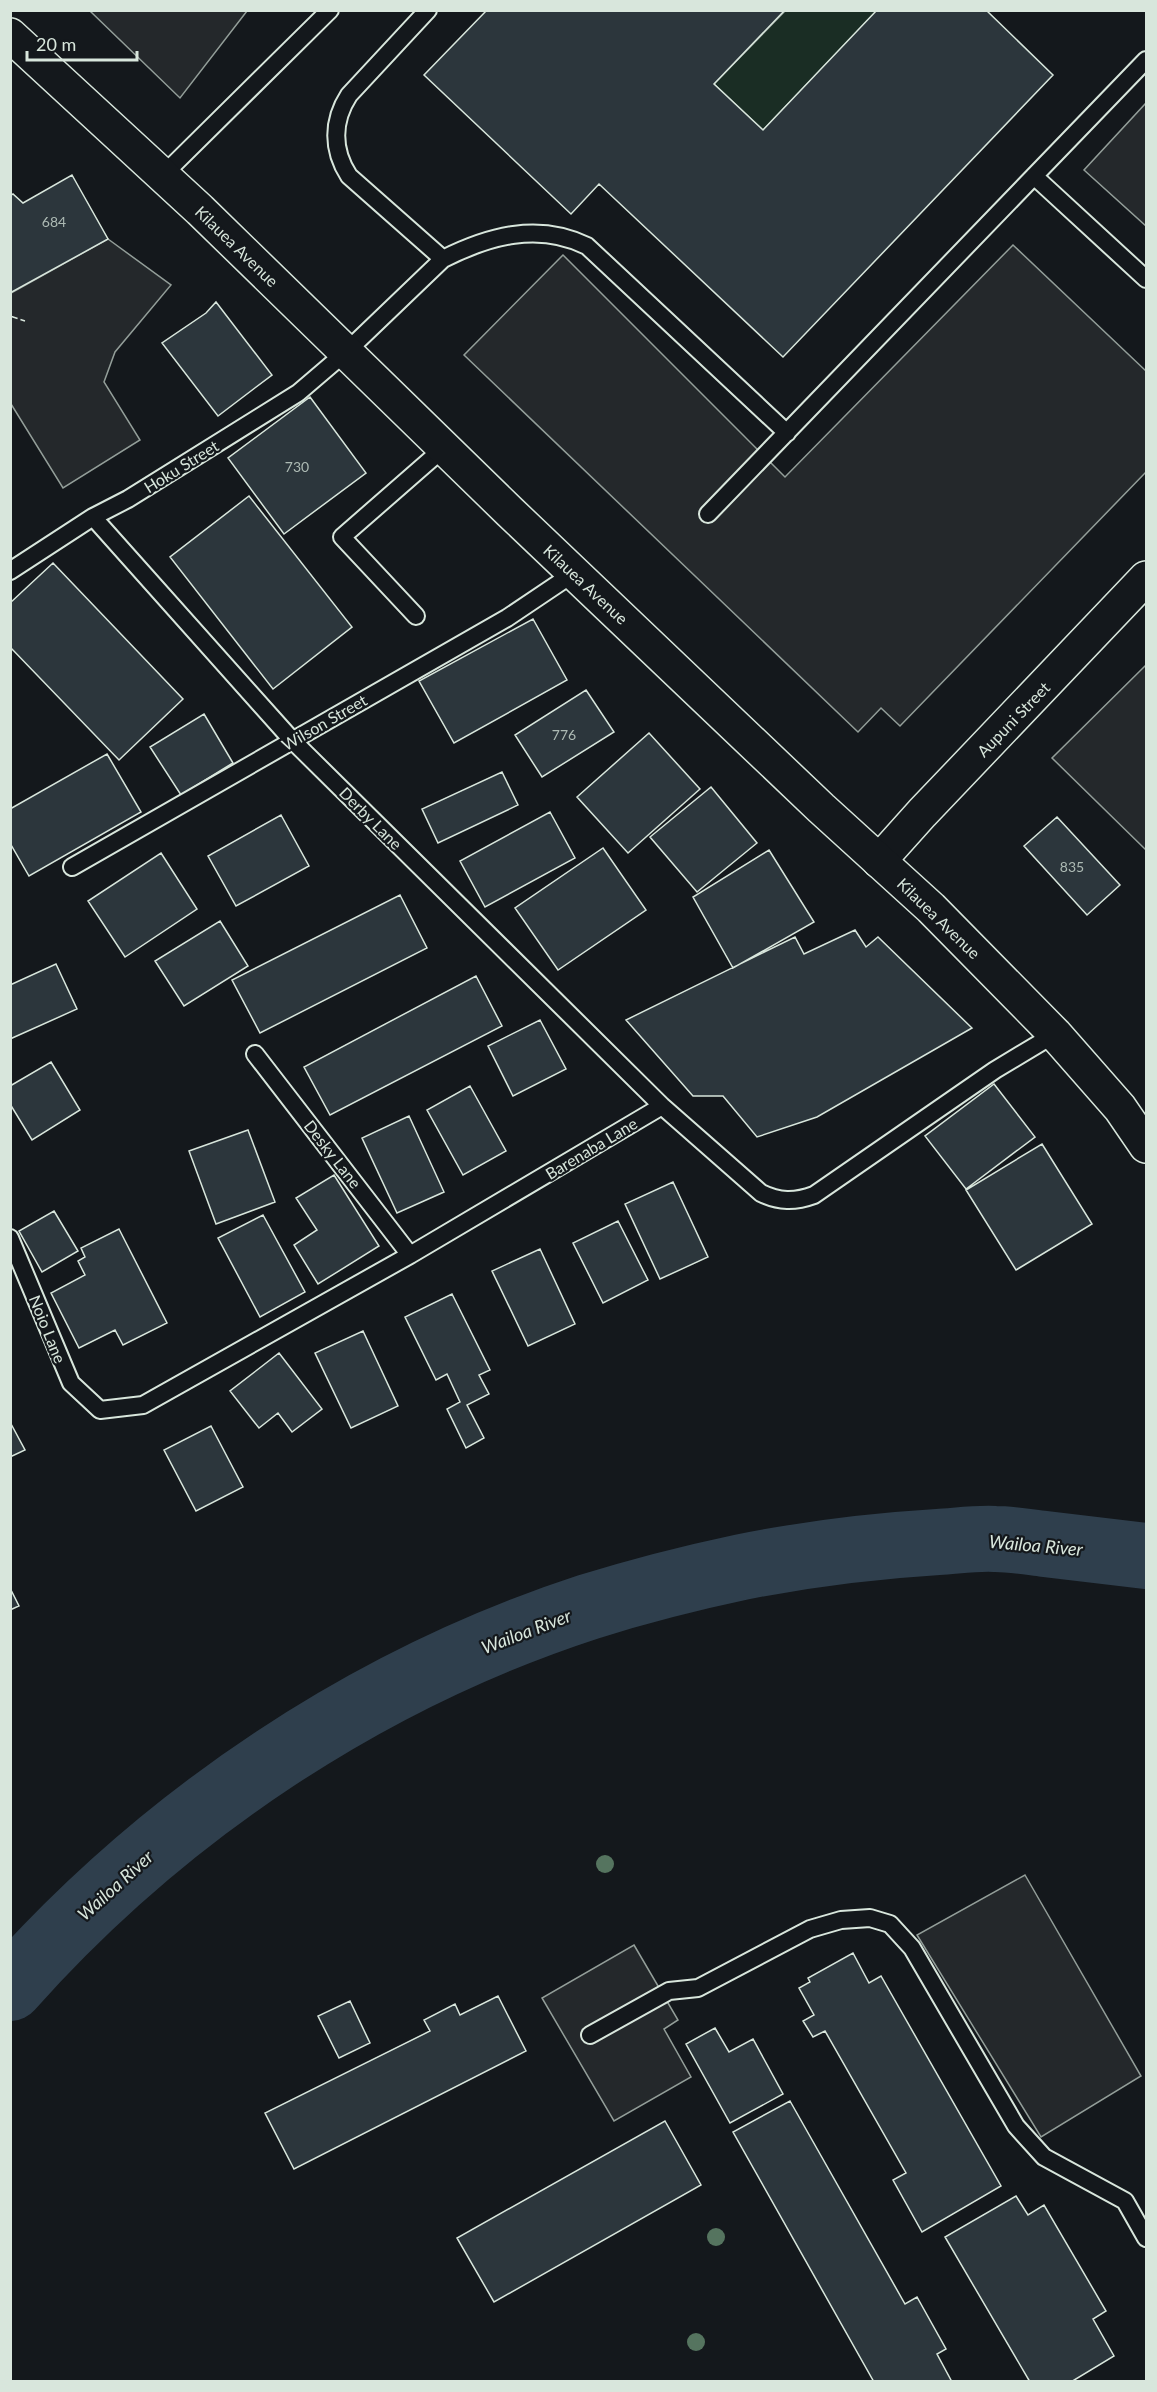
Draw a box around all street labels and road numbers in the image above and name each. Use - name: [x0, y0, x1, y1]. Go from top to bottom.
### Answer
- street label: Kilauea Avenue: [192, 202, 282, 290]
- street label: Hoku Street: [140, 435, 222, 496]
- street label: Kilauea Avenue: [540, 540, 632, 628]
- street label: Aupuni Street: [973, 678, 1054, 760]
- street label: Wilson Street: [278, 690, 370, 754]
- street label: Derby Lane: [336, 783, 406, 853]
- street label: Kilauea Avenue: [894, 874, 984, 962]
- street label: Barenaba Lane: [542, 1113, 640, 1183]
- street label: Desky Lane: [301, 1116, 365, 1192]
- street label: Noio Lane: [26, 1292, 70, 1366]

